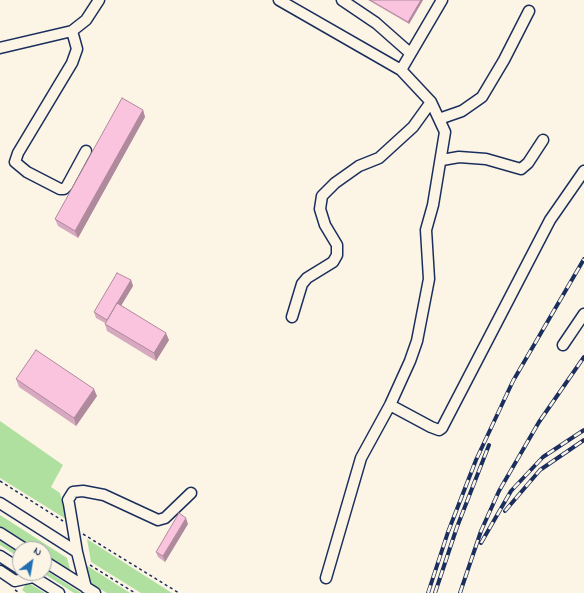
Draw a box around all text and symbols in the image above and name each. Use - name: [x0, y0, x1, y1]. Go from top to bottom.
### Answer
- north arrow: [12, 541, 52, 581]
- text: N: [30, 543, 45, 560]

